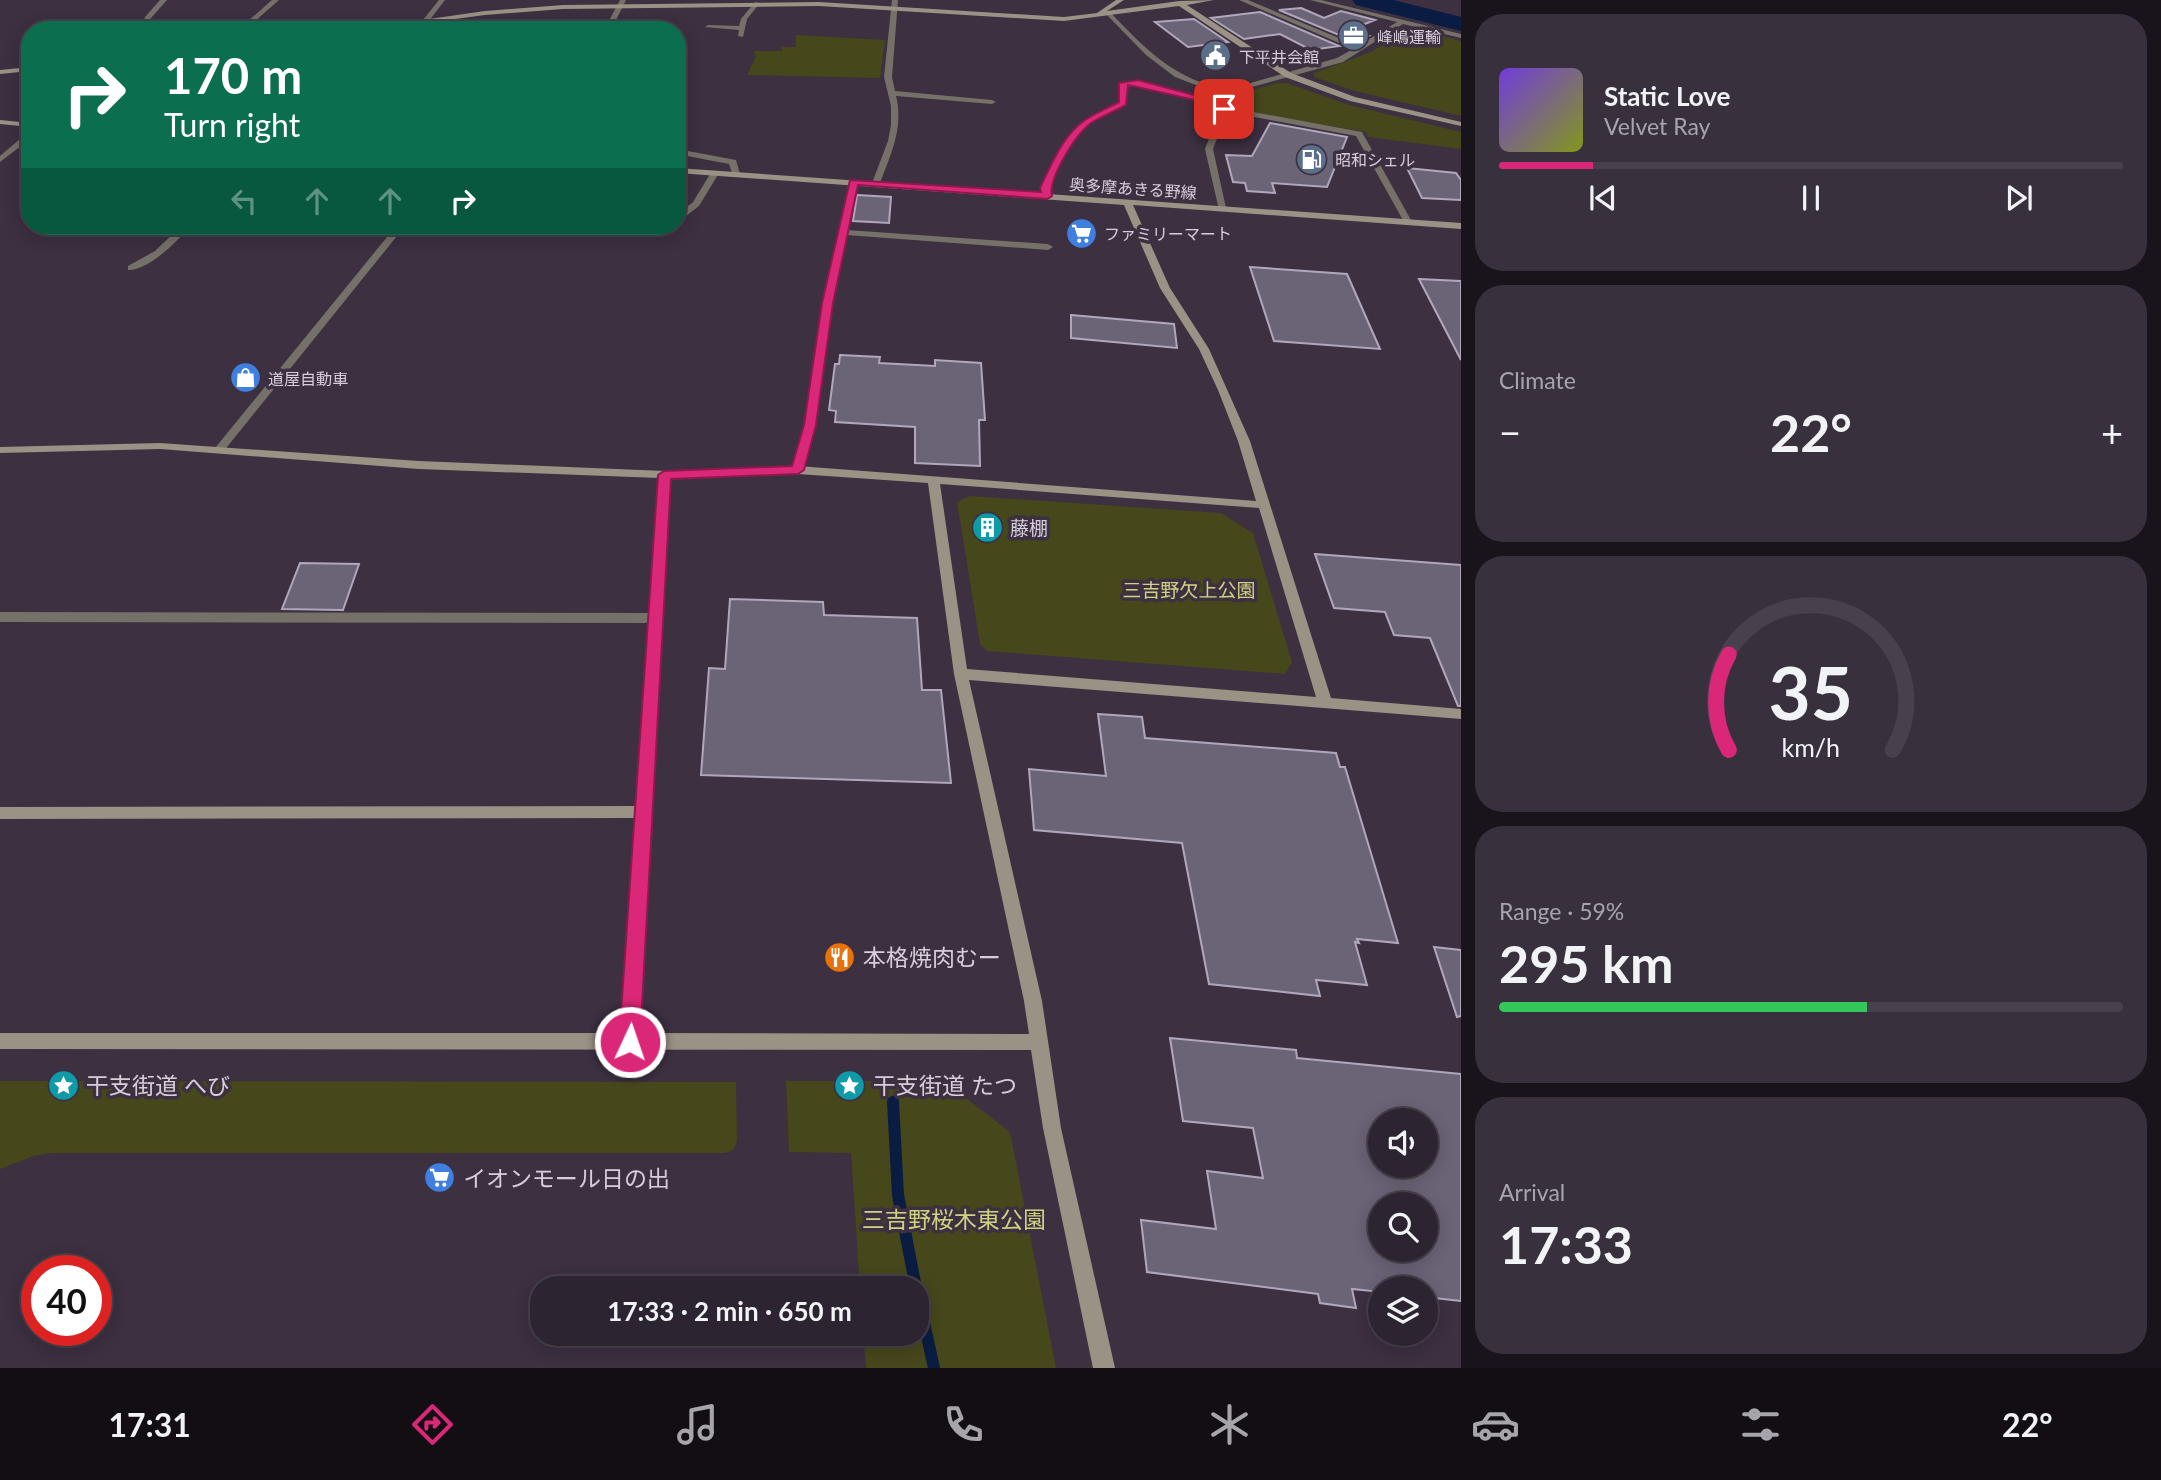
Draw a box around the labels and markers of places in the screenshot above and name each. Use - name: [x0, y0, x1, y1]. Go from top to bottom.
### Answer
- office icon: 峰嶋運輸: [1337, 19, 1371, 53]
- place label: 峰嶋運輸: [1377, 27, 1441, 46]
- public building icon: 下平井会館: [1199, 39, 1233, 73]
- place label: 下平井会館: [1239, 47, 1319, 66]
- pin: [1194, 79, 1254, 139]
- fuel station icon: 昭和シェル: [1295, 142, 1329, 176]
- place label: 昭和シェル: [1335, 150, 1415, 169]
- supermarket icon: ファミリーマート: [1064, 216, 1098, 250]
- place label: ファミリーマート: [1104, 224, 1232, 243]
- shop icon: 道屋自動車: [228, 361, 262, 395]
- place label: 道屋自動車: [268, 369, 348, 388]
- building icon: 藤棚: [970, 510, 1004, 544]
- place label: 藤棚: [1010, 516, 1048, 539]
- restaurant icon: 本格焼肉むー: [823, 940, 857, 974]
- place label: 本格焼肉むー: [863, 943, 1001, 971]
- place icon: 干支街道 へび: [46, 1068, 80, 1102]
- place icon: 干支街道 たつ: [833, 1068, 867, 1102]
- place label: 干支街道 へび: [86, 1071, 230, 1099]
- place label: 干支街道 たつ: [873, 1071, 1017, 1099]
- supermarket icon: イオンモール日の出: [423, 1161, 457, 1195]
- place label: イオンモール日の出: [463, 1164, 670, 1192]

